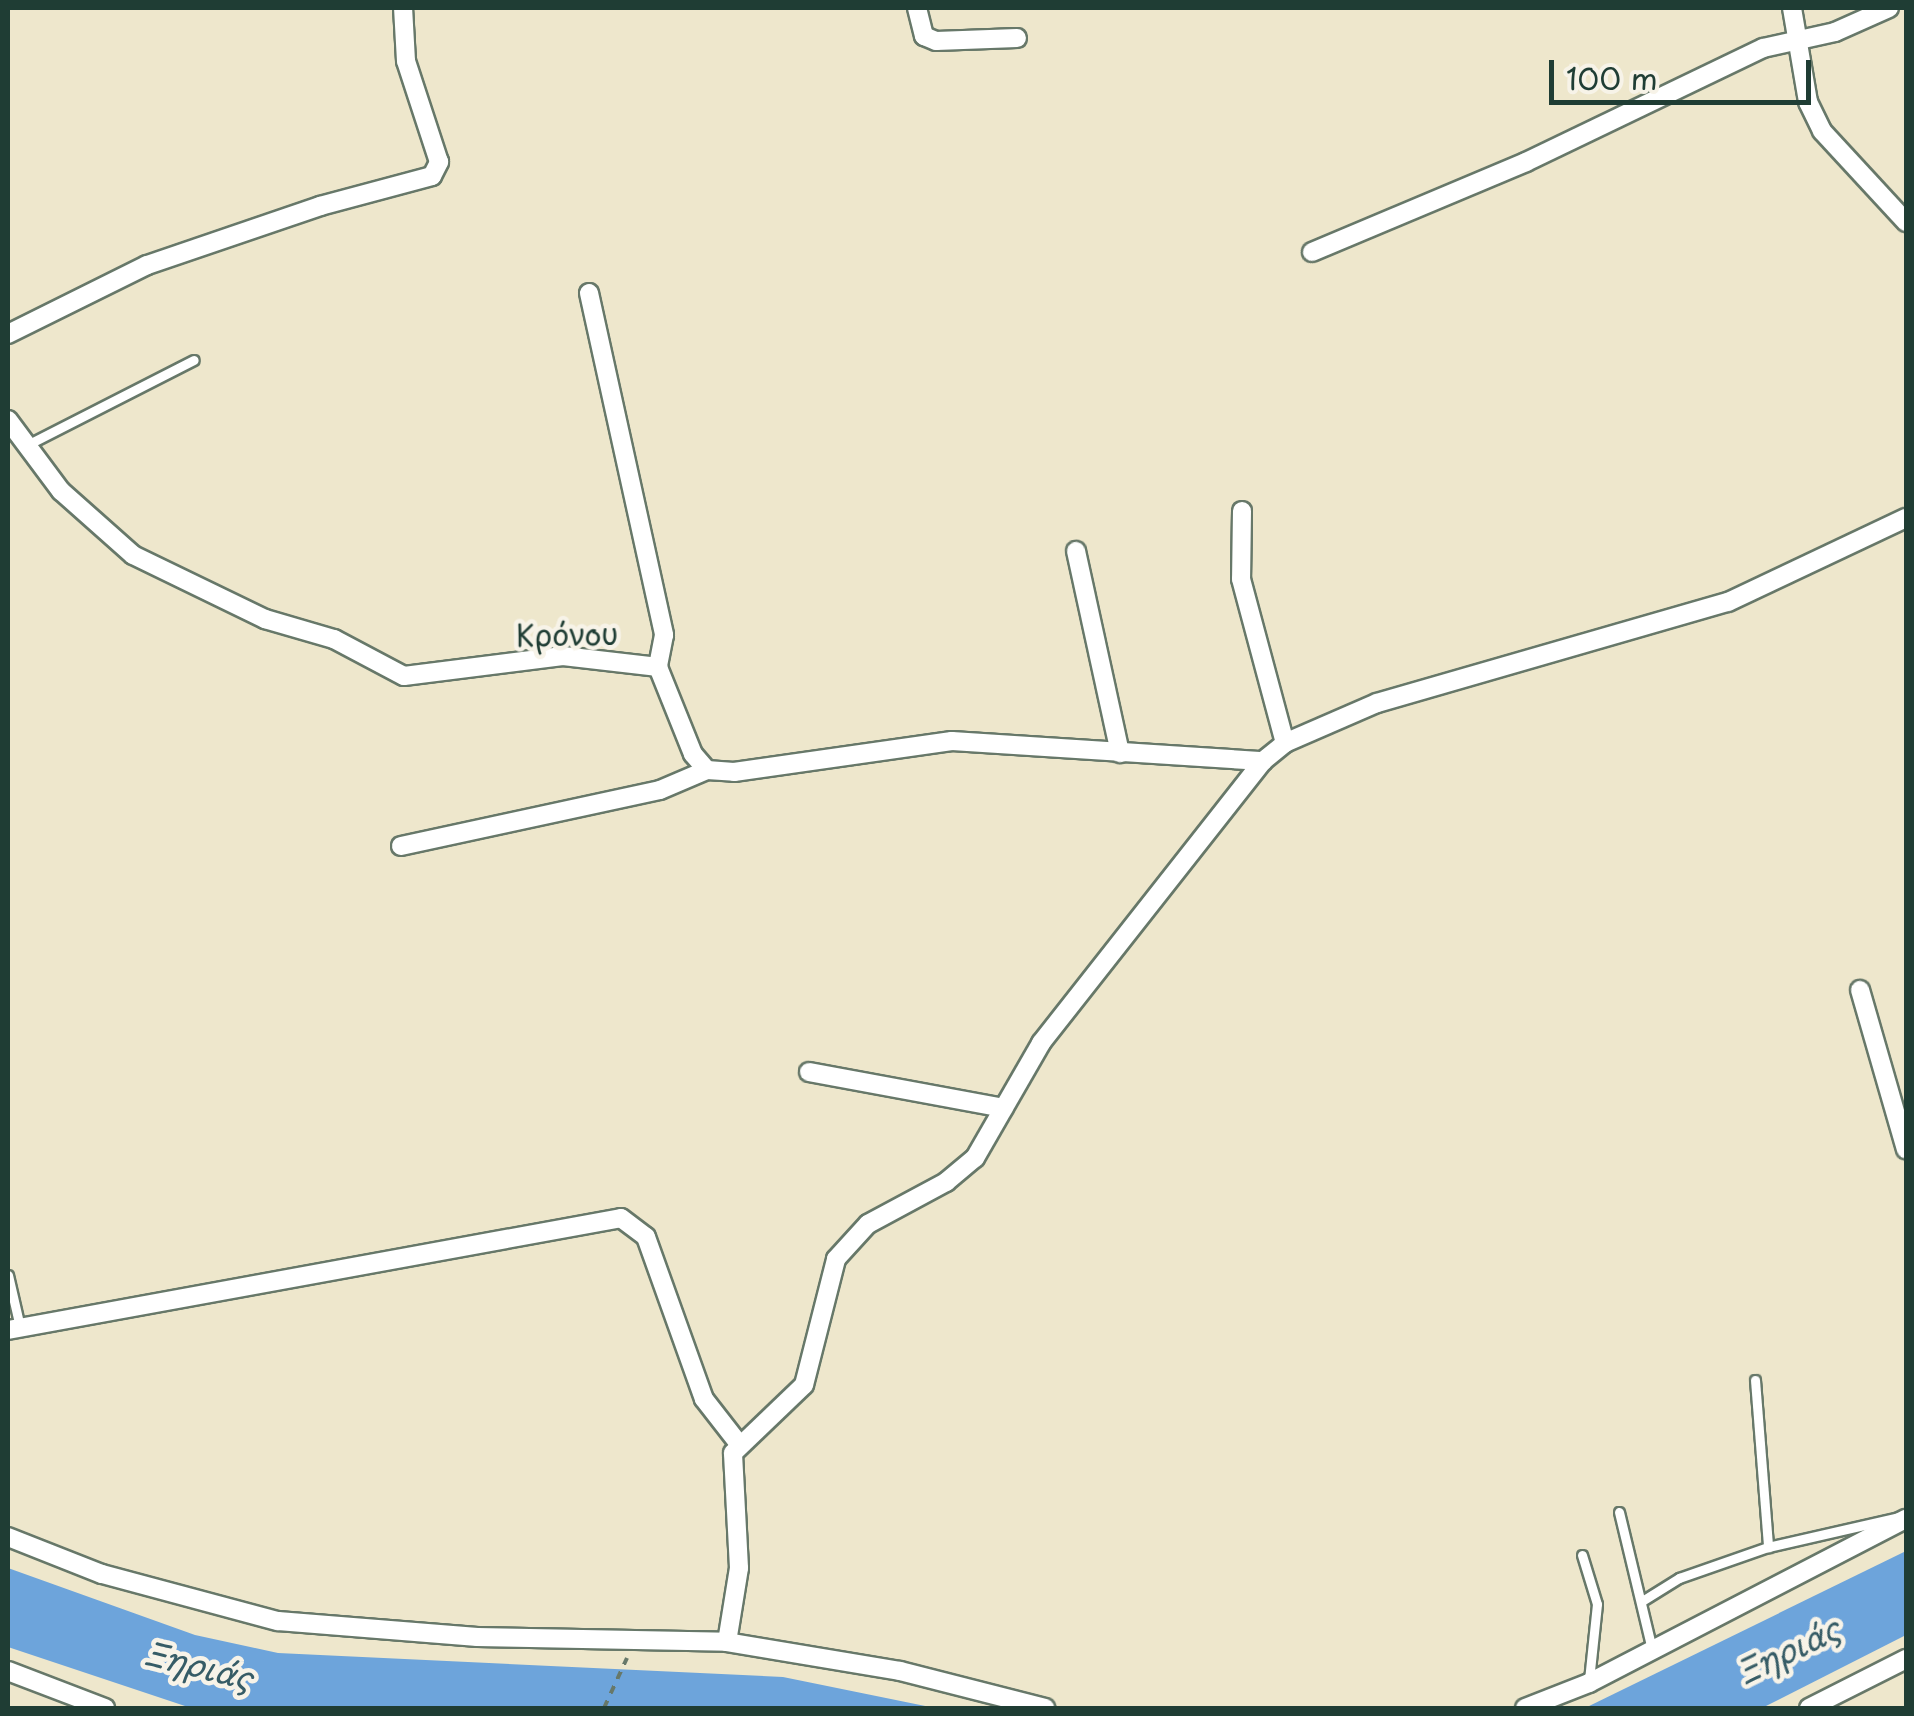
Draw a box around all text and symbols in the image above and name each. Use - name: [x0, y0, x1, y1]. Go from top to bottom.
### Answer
- scale bar: [1554, 40, 1816, 102]
- text: 100 m: [1566, 55, 1658, 100]
- street label: Κρόνου: [515, 615, 619, 653]
- water label: Ξηριάς: [1731, 1609, 1845, 1691]
- water label: Ξηριάς: [141, 1633, 257, 1697]

